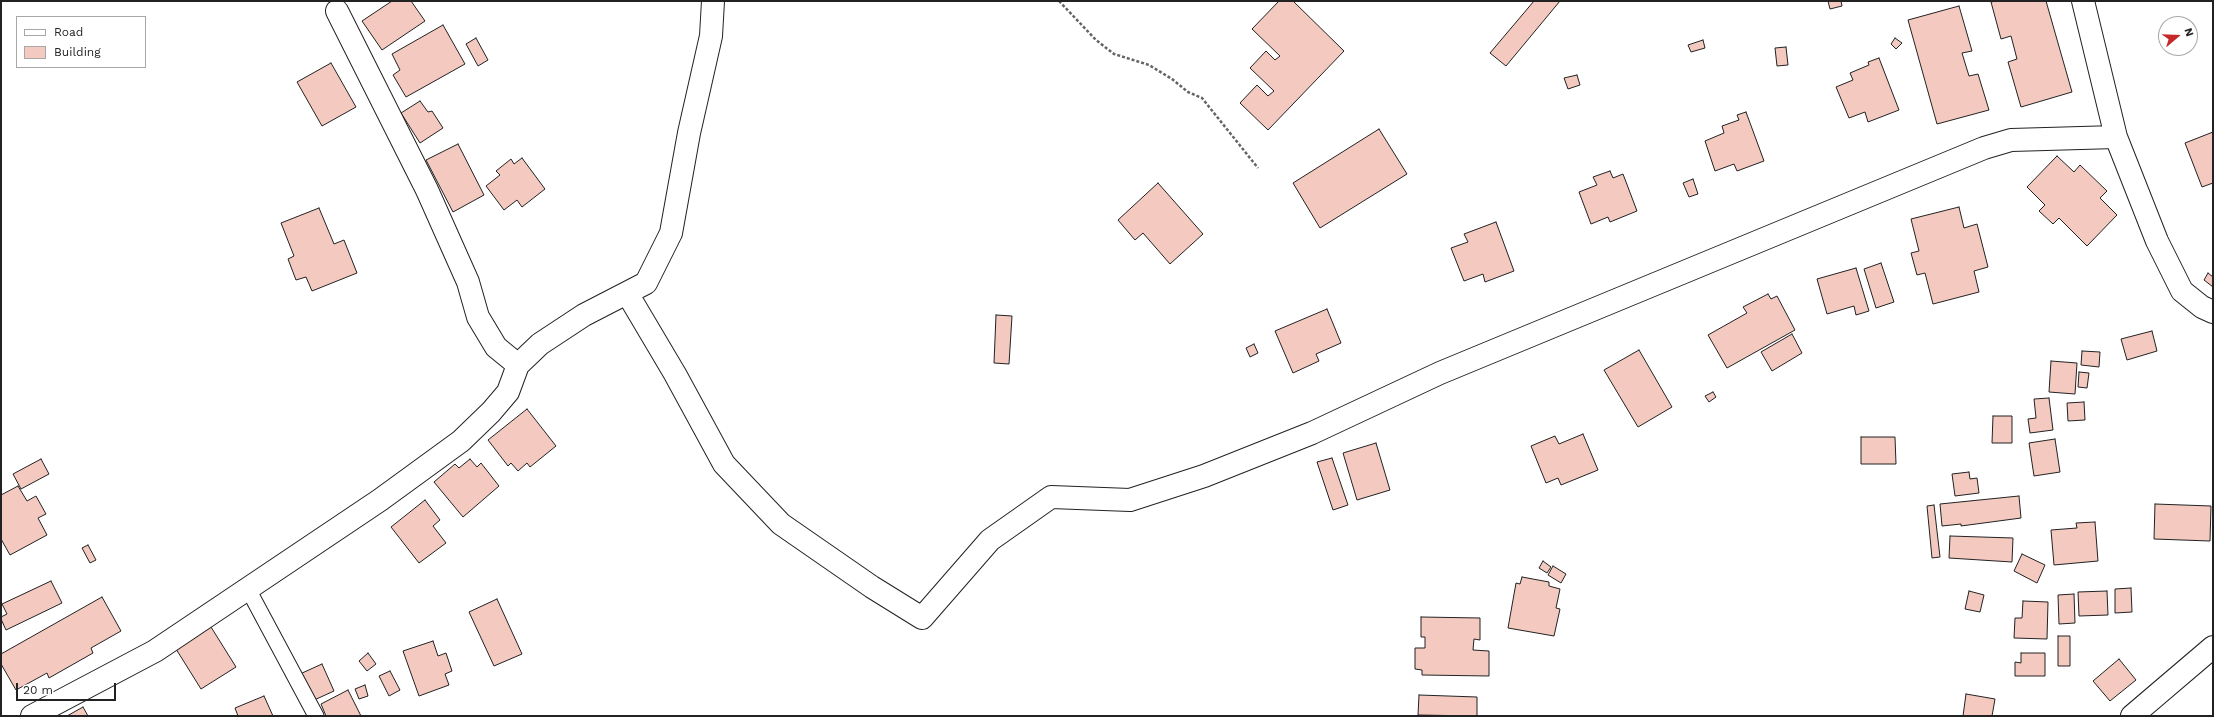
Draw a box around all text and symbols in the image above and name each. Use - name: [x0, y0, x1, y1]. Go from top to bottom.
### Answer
- legend: [16, 16, 146, 68]
- north arrow: [2158, 16, 2198, 56]
- text: Road: [54, 25, 83, 39]
- text: N: [2181, 26, 2196, 38]
- text: Building: [54, 45, 101, 59]
- scale bar: [18, 675, 118, 701]
- text: 20 m: [23, 683, 53, 697]

